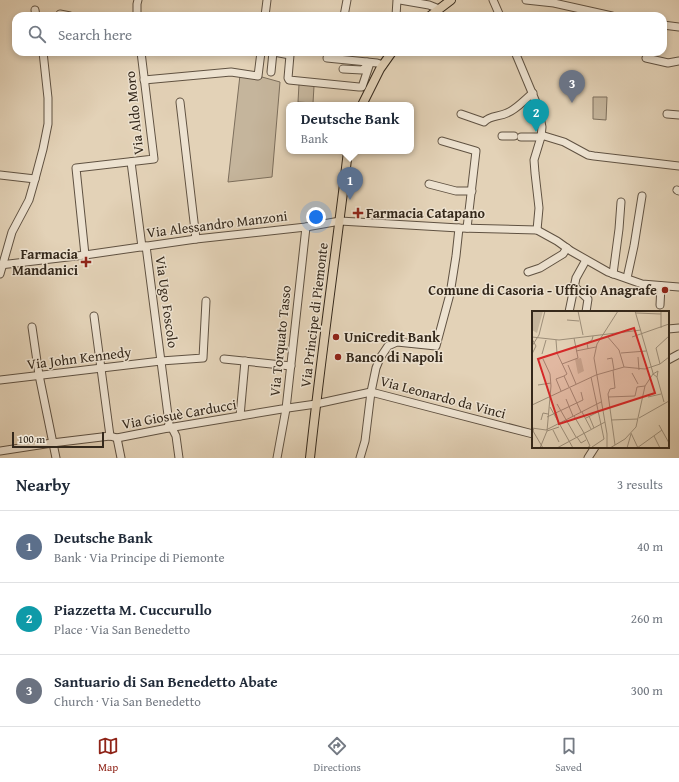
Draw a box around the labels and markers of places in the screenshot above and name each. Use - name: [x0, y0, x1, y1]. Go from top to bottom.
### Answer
- pin: 3: [559, 70, 585, 103]
- pin: 2: [523, 99, 549, 132]
- pin: 1: [337, 167, 363, 200]
- place label: Farmacia Catapano: [366, 203, 486, 223]
- marker: Farmacia Catapano: [353, 208, 363, 218]
- place label: Farmacia Mandanici: [12, 244, 79, 280]
- marker: Farmacia Mandanici: [81, 257, 91, 267]
- place label: Comune di Casoria - Ufficio Anagrafe: [428, 280, 657, 300]
- marker: Comune di Casoria - Ufficio Anagrafe: [660, 285, 670, 295]
- place label: UniCredit Bank: [344, 327, 441, 347]
- marker: UniCredit Bank: [331, 332, 341, 342]
- place label: Banco di Napoli: [346, 347, 444, 367]
- marker: Banco di Napoli: [333, 352, 343, 362]

